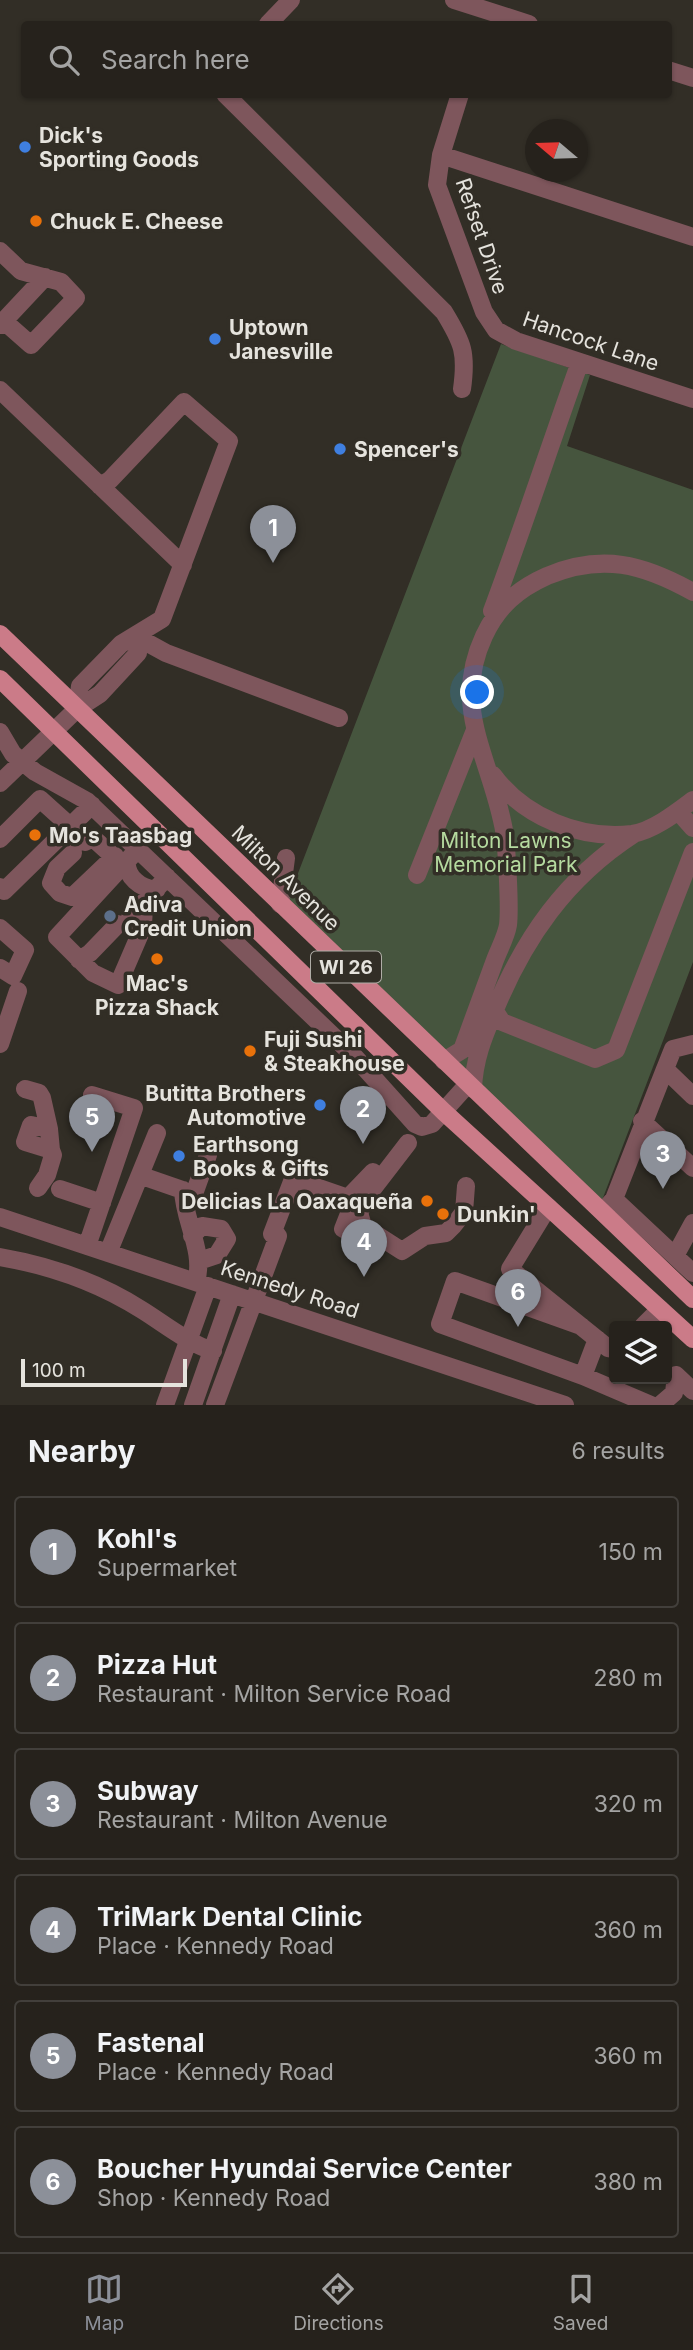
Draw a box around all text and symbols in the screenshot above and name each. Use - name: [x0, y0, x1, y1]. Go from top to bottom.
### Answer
- search box: [21, 21, 672, 98]
- icon: search: [45, 41, 83, 79]
- text: Search here: [101, 44, 250, 75]
- north arrow: [525, 119, 588, 182]
- place label: Dick's Sporting Goods: [39, 123, 199, 172]
- marker: Dick's Sporting Goods: [17, 139, 33, 155]
- street label: Refset Drive: [450, 175, 514, 297]
- place label: Chuck E. Cheese: [50, 209, 223, 234]
- marker: Chuck E. Cheese: [28, 213, 44, 229]
- street label: Hancock Lane: [520, 306, 662, 376]
- place label: Uptown Janesville: [229, 315, 333, 364]
- marker: Uptown Janesville: [207, 331, 223, 347]
- place label: Spencer's: [354, 437, 459, 462]
- marker: Spencer's: [332, 441, 348, 457]
- pin: 1: [250, 505, 296, 563]
- your location: [460, 675, 494, 709]
- street label: Milton Avenue: [227, 820, 345, 936]
- place label: Mo's Taasbag: [49, 823, 192, 848]
- marker: Mo's Taasbag: [27, 827, 43, 843]
- park label: Milton Lawns Memorial Park: [434, 828, 578, 877]
- place label: Adiva Credit Union: [124, 892, 252, 941]
- marker: Adiva Credit Union: [102, 908, 118, 924]
- marker: Mac's Pizza Shack: [149, 951, 165, 967]
- road number: WI 26: [311, 951, 381, 982]
- place label: Mac's Pizza Shack: [95, 971, 220, 1020]
- place label: Fuji Sushi & Steakhouse: [264, 1027, 405, 1076]
- marker: Fuji Sushi & Steakhouse: [242, 1043, 258, 1059]
- place label: Butitta Brothers Automotive: [145, 1081, 306, 1130]
- pin: 2: [340, 1086, 386, 1144]
- pin: 5: [69, 1094, 115, 1152]
- marker: Butitta Brothers Automotive: [312, 1097, 328, 1113]
- pin: 3: [640, 1131, 686, 1189]
- place label: Earthsong Books & Gifts: [193, 1132, 329, 1181]
- marker: Earthsong Books & Gifts: [171, 1148, 187, 1164]
- place label: Delicias La Oaxaqueña: [181, 1189, 413, 1214]
- marker: Delicias La Oaxaqueña: [419, 1193, 435, 1209]
- place label: Dunkin': [457, 1202, 536, 1227]
- marker: Dunkin': [435, 1206, 451, 1222]
- pin: 4: [341, 1219, 387, 1277]
- street label: Kennedy Road: [218, 1255, 362, 1323]
- pin: 6: [495, 1269, 541, 1327]
- map controls: [609, 1321, 672, 1384]
- button: layers: [609, 1321, 672, 1384]
- scale bar: [21, 1356, 187, 1388]
- text: 100 m: [32, 1359, 86, 1382]
- text: Nearby: [28, 1433, 136, 1469]
- text: 6 results: [571, 1437, 665, 1465]
- text: Kohl's: [97, 1523, 177, 1554]
- text: 1: [48, 1538, 58, 1566]
- text: 150 m: [599, 1538, 663, 1566]
- text: Supermarket: [97, 1554, 237, 1582]
- text: Pizza Hut: [97, 1649, 217, 1680]
- text: 2: [46, 1664, 60, 1692]
- text: 280 m: [594, 1664, 663, 1692]
- text: Restaurant · Milton Service Road: [97, 1680, 451, 1708]
- text: Subway: [97, 1775, 199, 1806]
- text: 3: [46, 1790, 60, 1818]
- text: 320 m: [594, 1790, 663, 1818]
- text: Restaurant · Milton Avenue: [97, 1806, 388, 1834]
- text: TriMark Dental Clinic: [97, 1901, 363, 1932]
- text: 4: [45, 1916, 61, 1944]
- text: 360 m: [593, 1916, 663, 1944]
- text: Place · Kennedy Road: [97, 1932, 334, 1960]
- text: Fastenal: [97, 2027, 205, 2058]
- text: 5: [46, 2042, 60, 2070]
- text: 360 m: [593, 2042, 663, 2070]
- text: Place · Kennedy Road: [97, 2058, 334, 2086]
- text: Boucher Hyundai Service Center: [97, 2153, 512, 2184]
- text: 6: [46, 2168, 60, 2196]
- text: 380 m: [593, 2168, 663, 2196]
- text: Shop · Kennedy Road: [97, 2184, 330, 2212]
- tab: Map: [85, 2270, 124, 2335]
- tab: Directions: [293, 2270, 384, 2335]
- tab: Saved: [553, 2270, 608, 2335]

